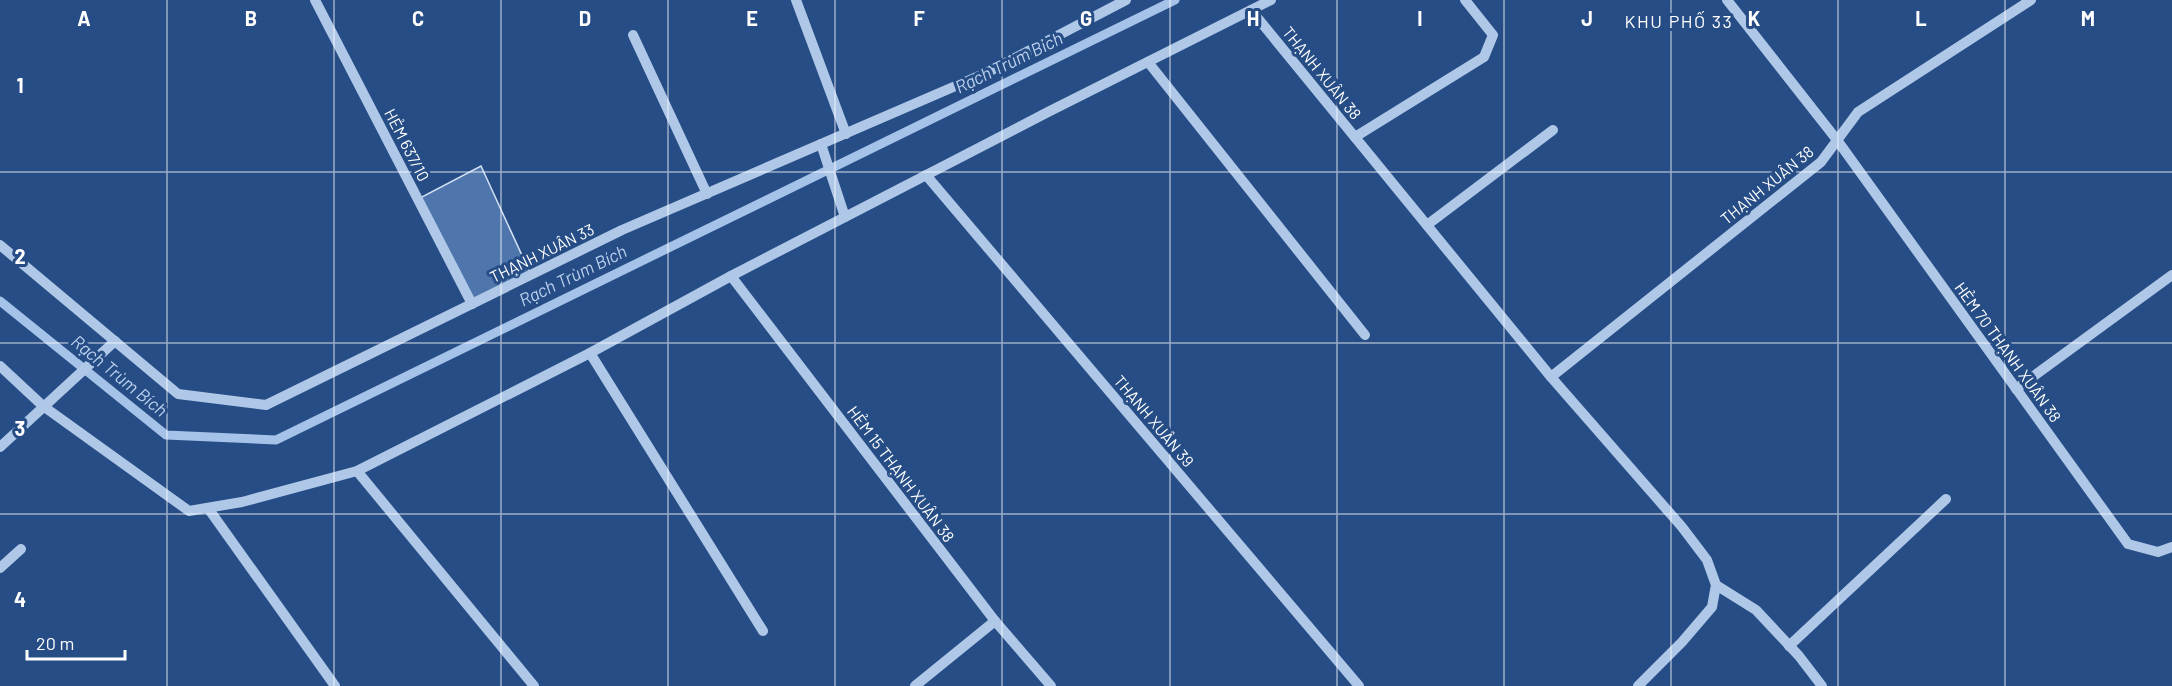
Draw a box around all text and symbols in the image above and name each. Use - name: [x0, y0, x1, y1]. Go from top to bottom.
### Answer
- text: A: [77, 6, 91, 30]
- text: B: [245, 6, 257, 30]
- text: C: [412, 6, 424, 30]
- text: D: [579, 6, 591, 30]
- text: E: [746, 6, 758, 30]
- text: F: [913, 6, 925, 30]
- text: G: [1080, 6, 1092, 30]
- text: H: [1247, 6, 1259, 30]
- text: I: [1417, 6, 1423, 30]
- text: J: [1581, 6, 1593, 30]
- text: K: [1748, 6, 1761, 30]
- text: L: [1915, 6, 1927, 30]
- text: M: [2081, 6, 2095, 30]
- district label: KHU PHỐ 33: [1625, 10, 1733, 32]
- street label: THẠNH XUÂN 38: [1279, 22, 1366, 123]
- water label: Rạch Trùm Bích: [951, 27, 1066, 98]
- text: 1: [16, 73, 24, 97]
- street label: HẺM 637/10: [381, 105, 434, 184]
- street label: THẠNH XUÂN 38: [1716, 141, 1817, 228]
- street label: THẠNH XUÂN 33: [486, 219, 597, 286]
- water label: Rạch Trùm Bích: [515, 240, 630, 311]
- text: 2: [14, 244, 26, 268]
- street label: HẺM 70 THẠNH XUÂN 38: [1951, 278, 2066, 425]
- water label: Rạch Trùm Bích: [67, 330, 172, 421]
- street label: THẠNH XUÂN 39: [1111, 371, 1198, 470]
- street label: HẺM 15 THẠNH XUÂN 38: [844, 402, 959, 546]
- text: 3: [15, 416, 25, 440]
- text: 4: [14, 587, 26, 611]
- scale bar: [27, 623, 124, 661]
- text: 20 m: [36, 632, 74, 654]

